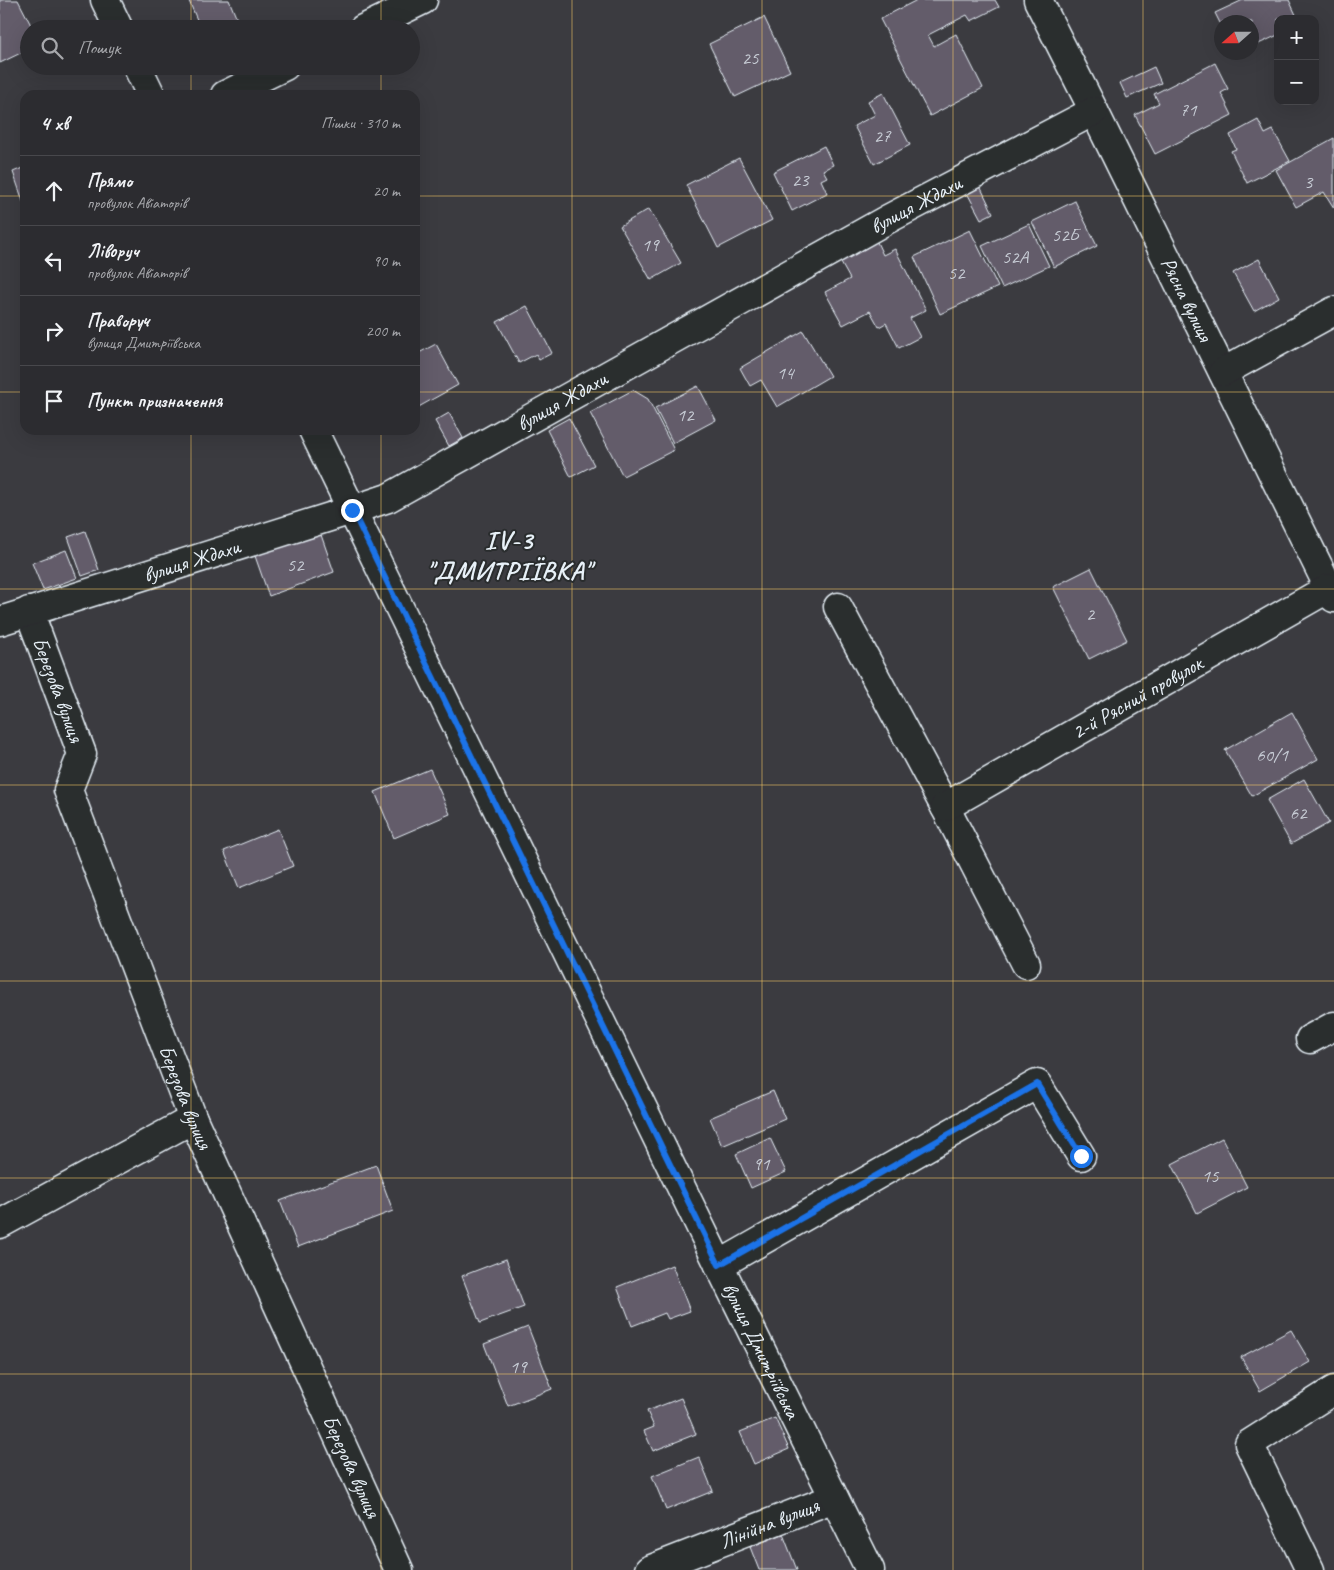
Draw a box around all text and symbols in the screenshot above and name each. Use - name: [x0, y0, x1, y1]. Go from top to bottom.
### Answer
- north arrow: [1214, 15, 1259, 60]
- map controls: [1274, 15, 1319, 105]
- button: +: [1274, 15, 1319, 60]
- search box: [20, 20, 420, 75]
- icon: search: [38, 34, 66, 62]
- text: Пошук: [78, 36, 120, 60]
- house number: 25: [741, 46, 760, 70]
- button: −: [1274, 60, 1319, 105]
- house number: 71: [1179, 98, 1198, 122]
- text: 4 хв: [40, 110, 69, 136]
- text: Пішки · 310 m: [321, 113, 400, 133]
- house number: 27: [873, 124, 892, 148]
- house number: 23: [791, 168, 810, 192]
- text: Прямо: [87, 169, 132, 193]
- street label: вулиця Ждахи: [865, 169, 968, 239]
- house number: 3: [1304, 170, 1314, 194]
- icon: ahead: [40, 177, 68, 205]
- text: 20 m: [373, 181, 400, 201]
- text: провулок Авіаторів: [87, 193, 187, 213]
- house number: 52Б: [1052, 223, 1082, 247]
- house number: 19: [641, 233, 660, 257]
- text: Ліворуч: [87, 239, 139, 263]
- house number: 52А: [1002, 245, 1030, 269]
- icon: left: [40, 247, 68, 275]
- text: 90 m: [373, 251, 400, 271]
- street label: Рясна вулиця: [1155, 253, 1219, 347]
- house number: 52: [947, 261, 966, 285]
- text: провулок Авіаторів: [87, 263, 187, 283]
- text: Праворуч: [87, 309, 149, 333]
- icon: right: [40, 317, 68, 345]
- text: 200 m: [366, 321, 400, 341]
- text: вулиця Дмитріївська: [87, 333, 200, 353]
- house number: 14: [776, 361, 796, 385]
- street label: вулиця Ждахи: [512, 364, 613, 437]
- icon: arrive: [40, 387, 68, 415]
- text: Пункт призначення: [87, 389, 222, 413]
- house number: 12: [676, 403, 695, 427]
- route end: [341, 499, 364, 522]
- district label: IV-3 "ДМИТРІЇВКА": [426, 524, 596, 587]
- street label: вулиця Ждахи: [140, 533, 245, 588]
- house number: 52: [286, 553, 305, 577]
- house number: 2: [1086, 602, 1096, 626]
- street label: Березова вулиця: [27, 634, 90, 747]
- street label: 2-й Рясний провулок: [1067, 649, 1209, 745]
- house number: 60/1: [1256, 743, 1289, 767]
- house number: 62: [1289, 801, 1308, 825]
- street label: Березова вулиця: [153, 1041, 219, 1155]
- route start: [1070, 1145, 1093, 1168]
- house number: 91: [752, 1152, 771, 1176]
- house number: 15: [1201, 1164, 1220, 1188]
- street label: вулиця Дмитріївська: [717, 1278, 807, 1425]
- house number: 19: [509, 1355, 528, 1379]
- street label: Березова вулиця: [317, 1411, 387, 1523]
- street label: Лінійна вулиця: [716, 1492, 824, 1554]

